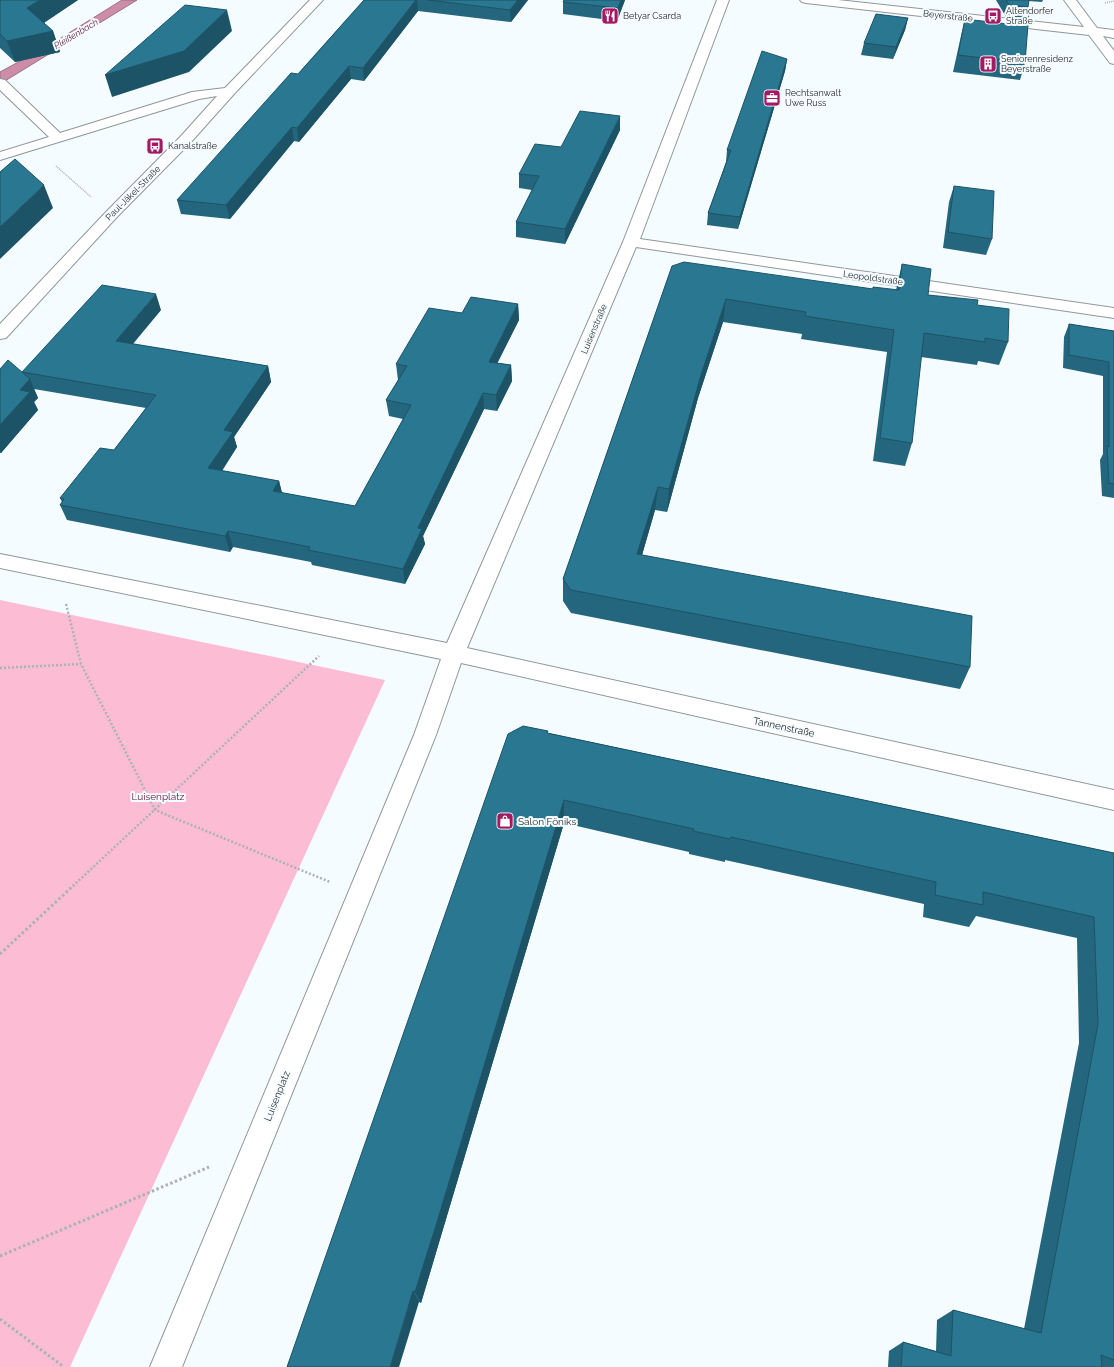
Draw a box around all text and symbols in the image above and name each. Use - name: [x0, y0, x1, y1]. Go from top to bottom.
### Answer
- restaurant icon: Betyar Csarda: [600, 6, 620, 26]
- bus stop icon: Altendorfer Straße: [983, 6, 1003, 26]
- place label: Altendorfer Straße: [1006, 6, 1054, 26]
- street label: Beyerstraße: [923, 8, 974, 24]
- place label: Betyar Csarda: [623, 11, 681, 21]
- water label: Pleißenbach: [52, 17, 100, 51]
- building icon: Seniorenresidenz Beyerstraße: [978, 54, 998, 74]
- place label: Seniorenresidenz Beyerstraße: [1001, 54, 1074, 74]
- office icon: Rechtsanwalt Uwe Russ: [762, 88, 782, 108]
- place label: Rechtsanwalt Uwe Russ: [785, 88, 841, 108]
- bus stop icon: Kanalstraße: [145, 136, 165, 156]
- place label: Kanalstraße: [168, 141, 218, 151]
- street label: Paul-Jäkel-Straße: [104, 163, 163, 222]
- street label: Leopoldstraße: [842, 269, 904, 287]
- street label: Luisenstraße: [579, 302, 609, 355]
- street label: Tannenstraße: [752, 715, 816, 739]
- park label: Luisenplatz: [131, 791, 185, 802]
- shop icon: Salon Föniks: [495, 811, 515, 831]
- place label: Salon Föniks: [518, 816, 576, 827]
- street label: Luisenplatz: [262, 1069, 292, 1123]

